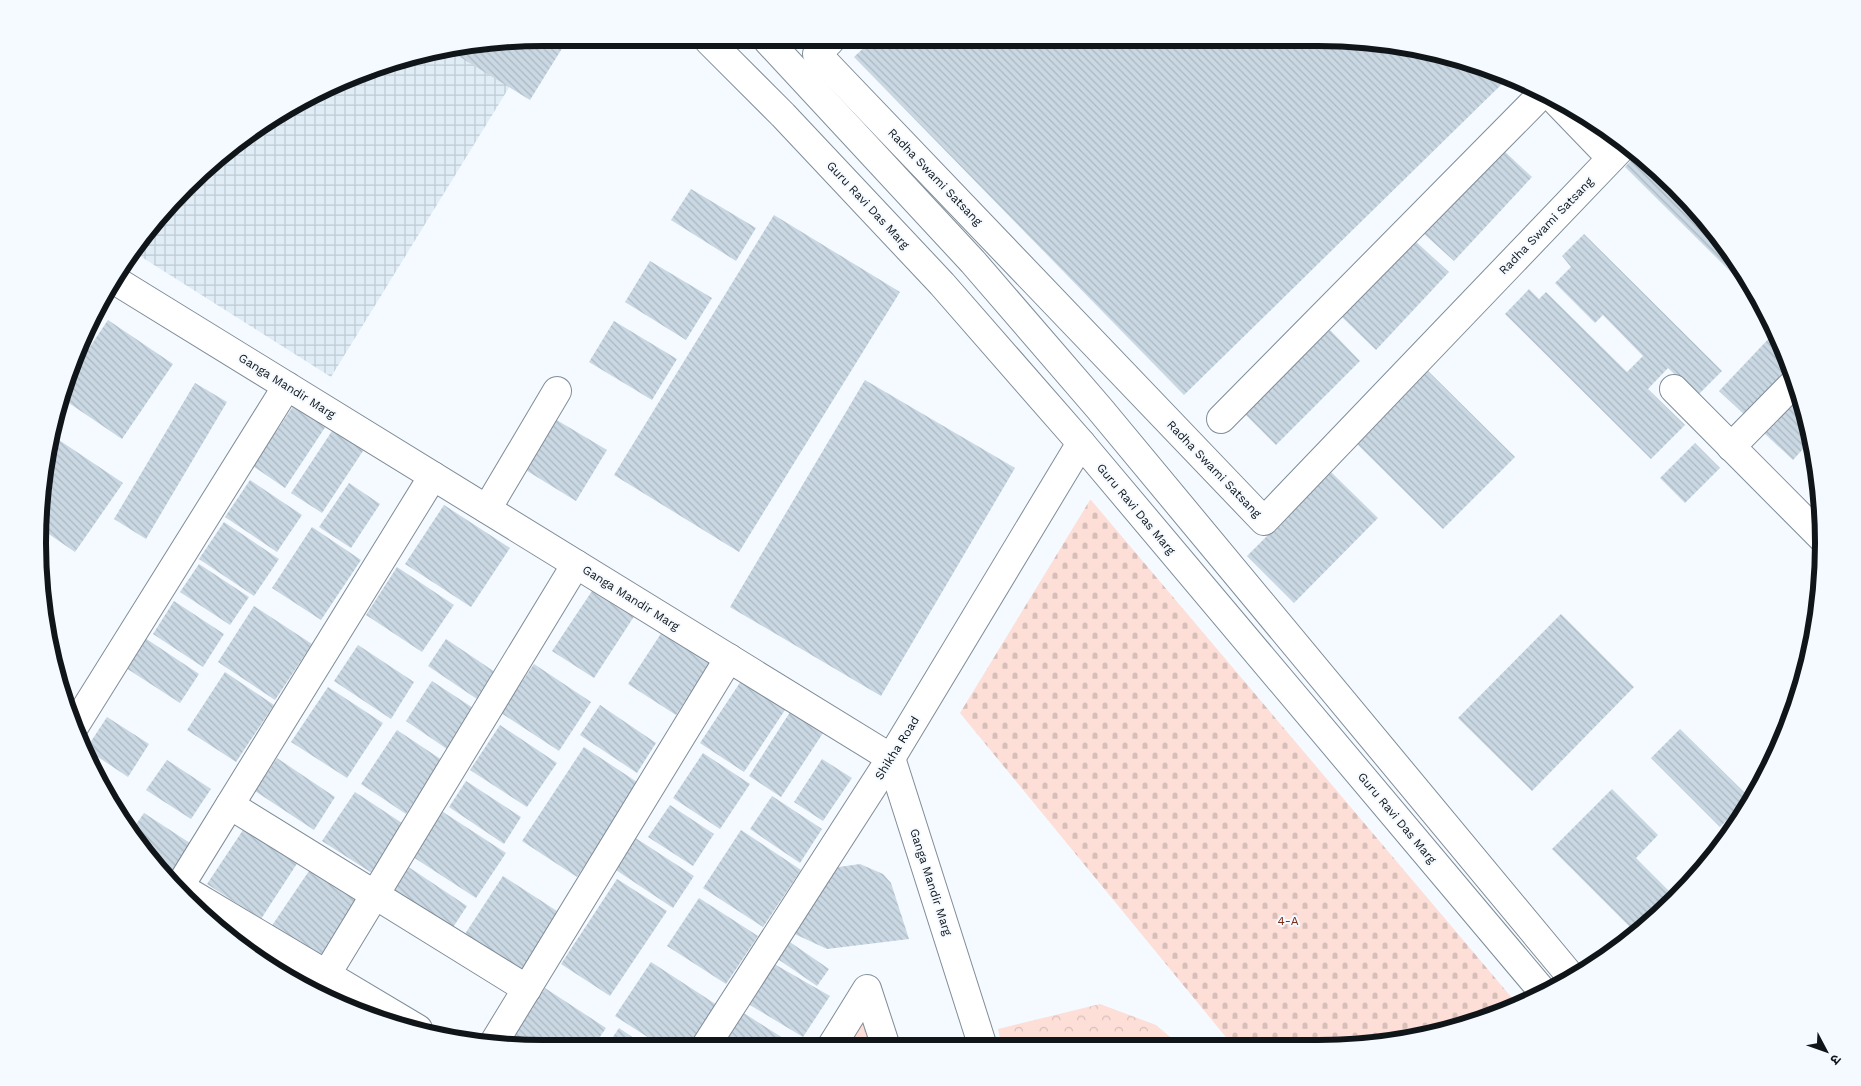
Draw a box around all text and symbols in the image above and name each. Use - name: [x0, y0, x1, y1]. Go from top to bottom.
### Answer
- street label: Radha Swami Satsang: [885, 126, 985, 229]
- street label: Guru Ravi Das Marg: [824, 158, 913, 252]
- street label: Radha Swami Satsang: [1496, 174, 1596, 277]
- street label: Ganga Mandir Marg: [236, 350, 339, 422]
- street label: Radha Swami Satsang: [1164, 418, 1264, 521]
- street label: Guru Ravi Das Marg: [1094, 461, 1179, 558]
- street label: Ganga Mandir Marg: [580, 562, 683, 634]
- street label: Shikha Road: [872, 714, 922, 782]
- street label: Guru Ravi Das Marg: [1355, 770, 1440, 867]
- street label: Ganga Mandir Marg: [907, 827, 955, 938]
- park label: 4-A: [1277, 914, 1299, 928]
- north arrow: [1801, 1026, 1851, 1076]
- text: उ: [1827, 1051, 1845, 1068]

